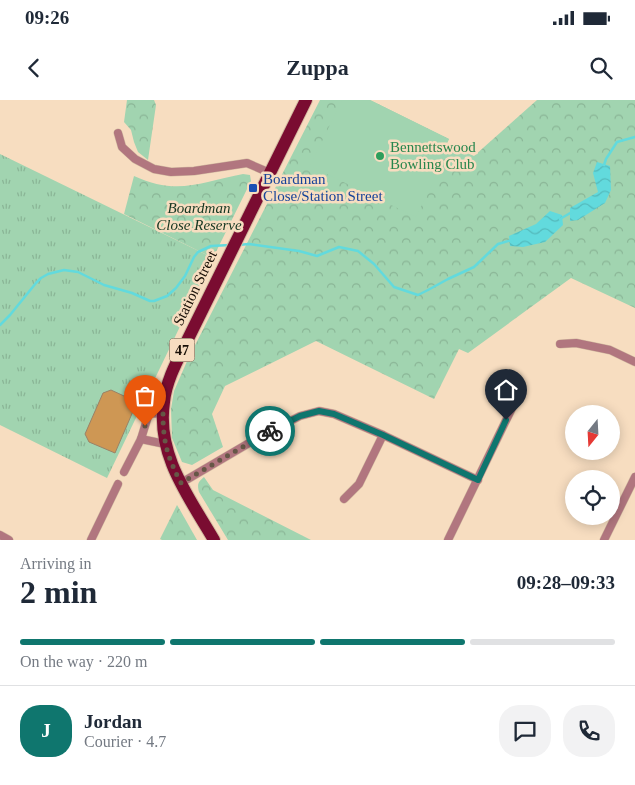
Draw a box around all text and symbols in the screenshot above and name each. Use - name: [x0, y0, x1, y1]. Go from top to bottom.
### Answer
- text: 09:26: [25, 7, 69, 28]
- icon: back: [20, 54, 48, 82]
- icon: search: [587, 54, 615, 82]
- text: Zuppa: [286, 55, 349, 80]
- place label: Bennettswood Bowling Club: [390, 139, 476, 172]
- marker: Bennettswood Bowling Club: [374, 150, 386, 162]
- place label: Boardman Close/Station Street: [263, 171, 383, 204]
- marker: Boardman Close/Station Street: [247, 182, 259, 194]
- park label: Boardman Close Reserve: [156, 200, 242, 233]
- street label: Station Street: [170, 247, 220, 328]
- road number: 47: [170, 338, 194, 362]
- pin: [485, 369, 527, 420]
- pin: [124, 375, 166, 426]
- icon: home: [492, 376, 520, 404]
- icon: bag: [131, 382, 159, 410]
- north arrow: [565, 405, 620, 460]
- map controls: [565, 405, 620, 525]
- courier: [245, 406, 295, 456]
- icon: bike: [256, 417, 284, 445]
- button: locate: [565, 470, 620, 525]
- text: Arriving in: [20, 555, 92, 572]
- text: 09:28–09:33: [517, 572, 615, 593]
- text: 2 min: [20, 574, 97, 610]
- text: On the way · 220 m: [20, 653, 148, 670]
- button: chat: [499, 705, 551, 757]
- button: phone: [563, 705, 615, 757]
- text: Jordan: [84, 711, 142, 732]
- text: J: [41, 720, 51, 741]
- text: Courier · 4.7: [84, 733, 166, 750]

